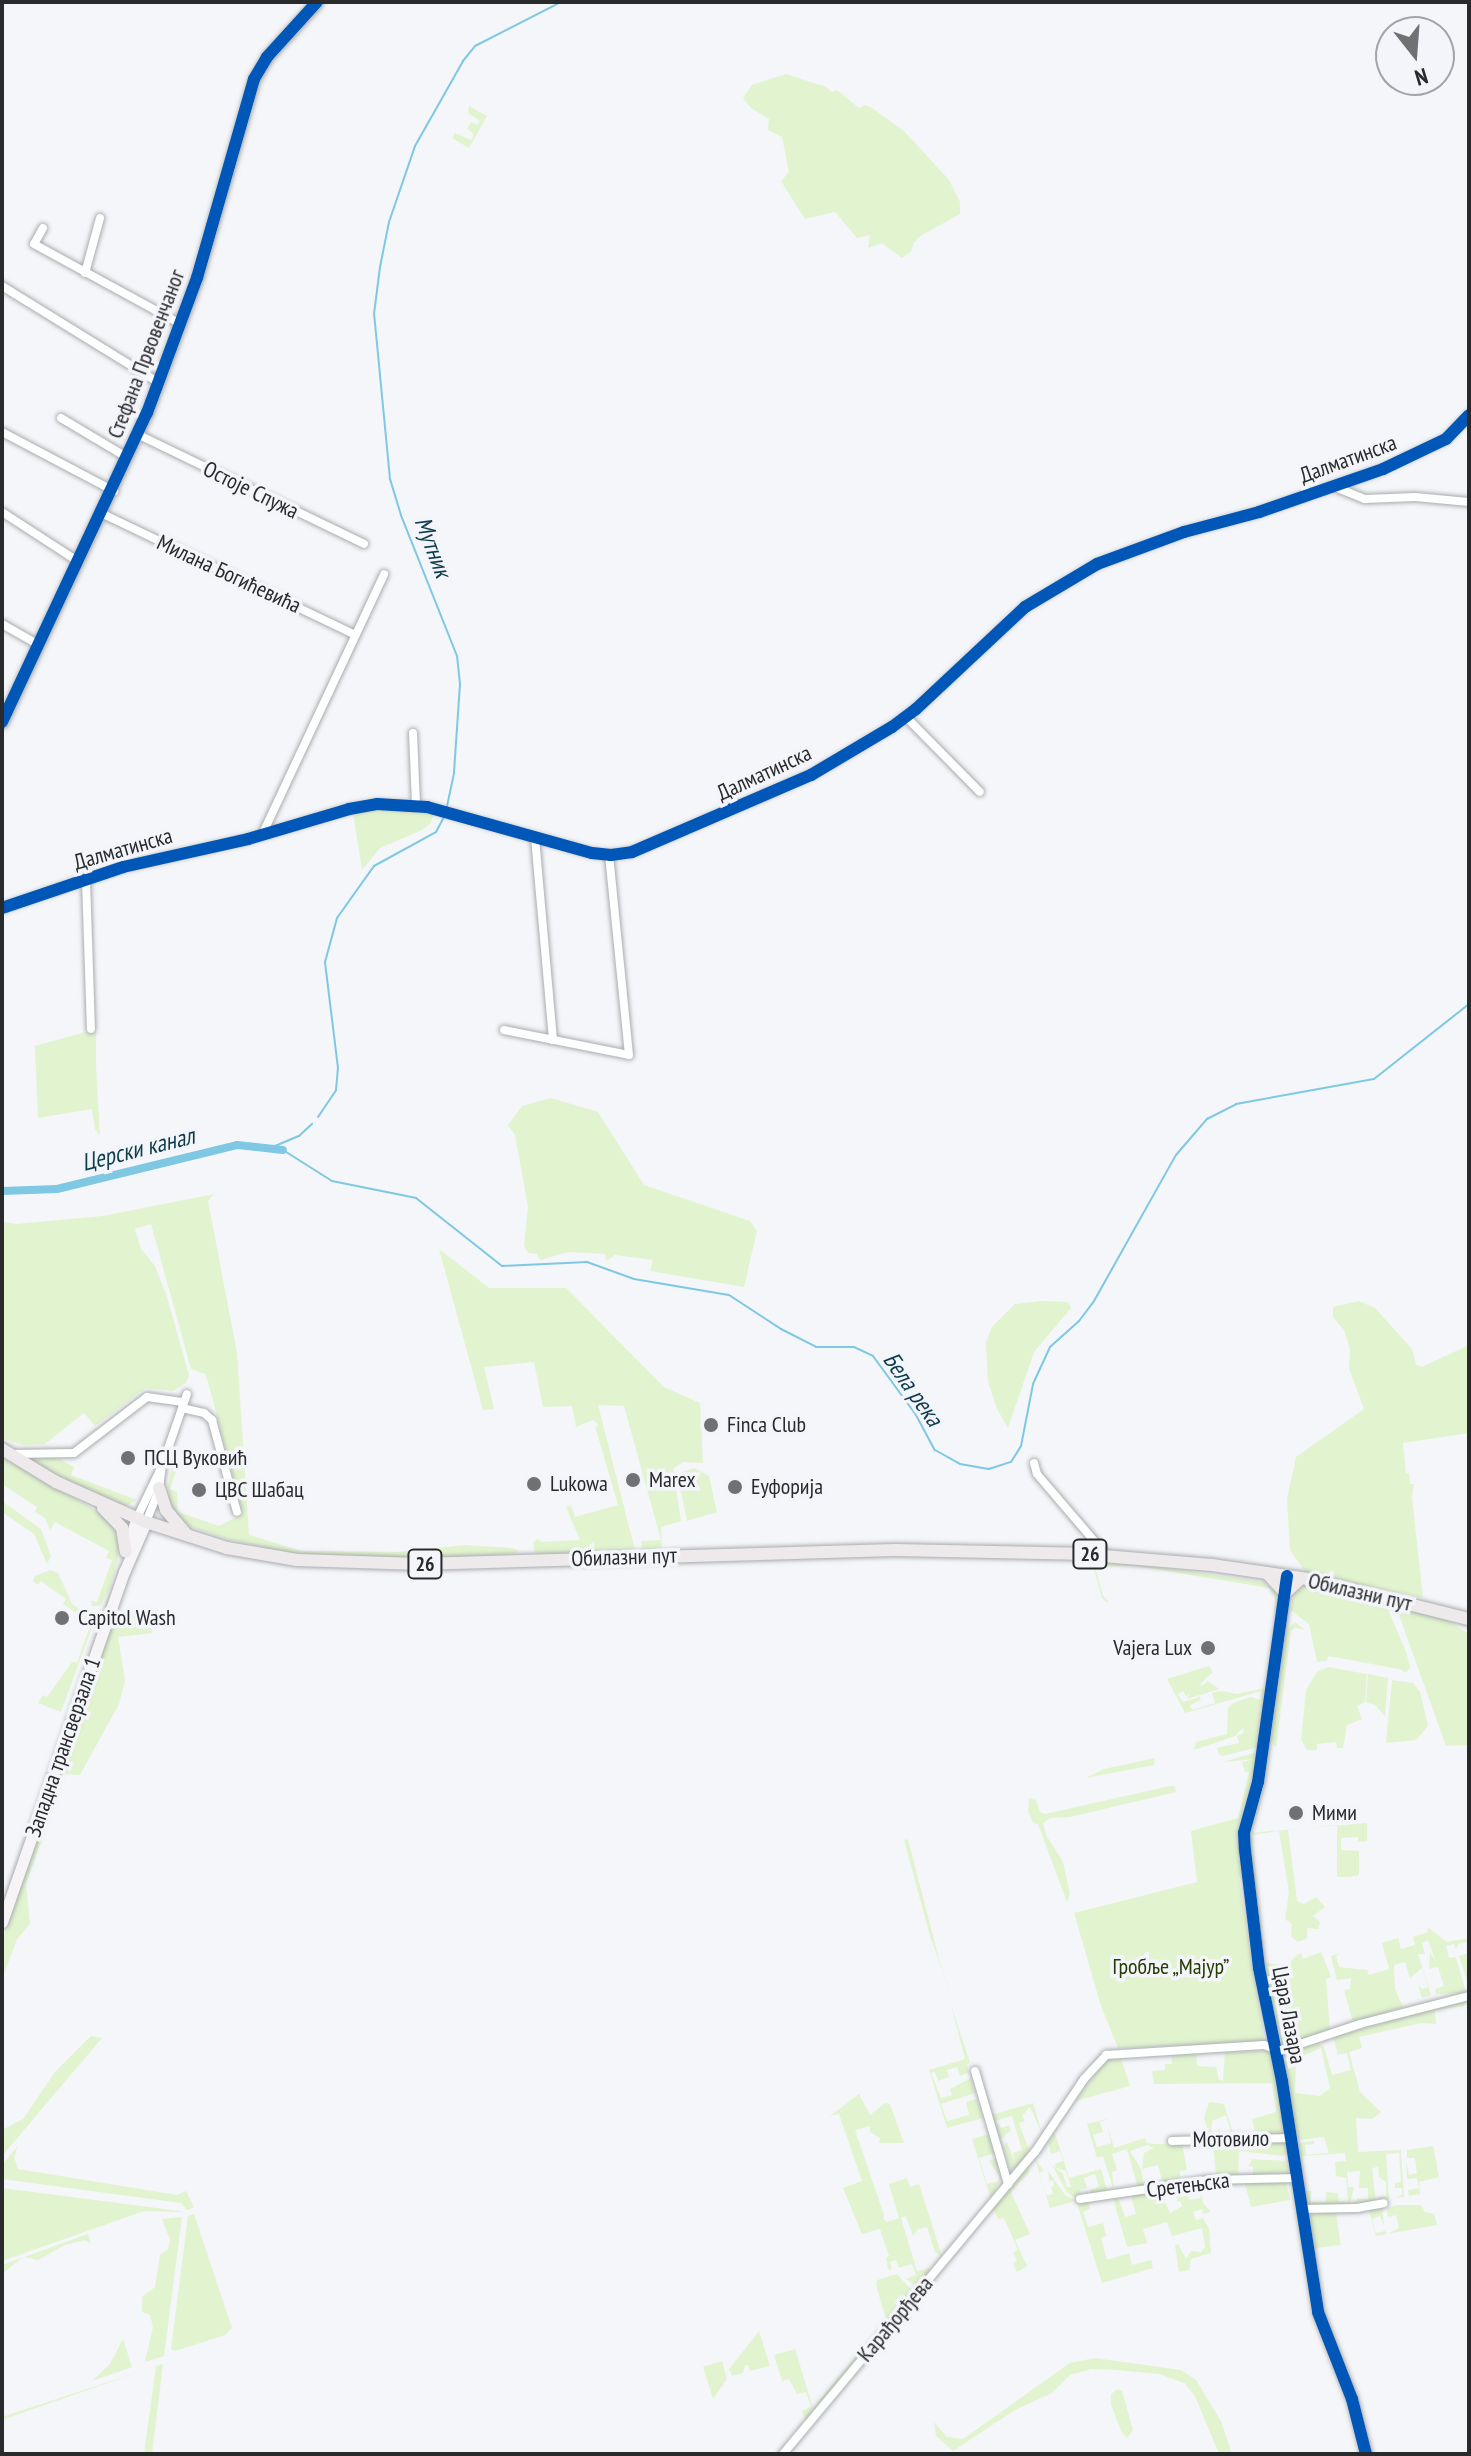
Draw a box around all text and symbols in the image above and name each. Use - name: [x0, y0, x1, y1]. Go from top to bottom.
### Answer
- north arrow: [1375, 16, 1455, 96]
- text: N: [1412, 62, 1431, 92]
- street label: Стефана Првовенчаног: [102, 266, 190, 442]
- street label: Далматинска: [1296, 429, 1400, 489]
- street label: Остоје Спужа: [199, 456, 303, 524]
- water label: Мутник: [408, 513, 458, 581]
- street label: Милана Богићевића: [153, 529, 305, 619]
- street label: Далматинска: [712, 740, 816, 806]
- street label: Далматинска: [71, 822, 175, 876]
- water label: Церски канал: [79, 1121, 197, 1177]
- water label: Бела река: [877, 1346, 949, 1432]
- place label: Finca Club: [727, 1412, 806, 1438]
- marker: Finca Club: [702, 1416, 720, 1434]
- place label: ПСЦ Вуковић: [144, 1445, 247, 1471]
- marker: ПСЦ Вуковић: [119, 1449, 137, 1467]
- place label: Marex: [649, 1467, 696, 1493]
- place label: Lukowa: [550, 1471, 608, 1497]
- marker: Marex: [624, 1471, 642, 1489]
- place label: Еуфорија: [751, 1474, 823, 1500]
- marker: Lukowa: [525, 1475, 543, 1493]
- place label: ЦВС Шабац: [215, 1477, 304, 1503]
- marker: Еуфорија: [726, 1478, 744, 1496]
- marker: ЦВС Шабац: [190, 1481, 208, 1499]
- road number: 26: [1072, 1538, 1108, 1570]
- street label: Обилазни пут: [571, 1542, 677, 1572]
- road number: 26: [407, 1548, 443, 1580]
- street label: Обилазни пут: [1306, 1567, 1414, 1617]
- place label: Capitol Wash: [78, 1605, 176, 1631]
- marker: Capitol Wash: [53, 1609, 71, 1627]
- place label: Vajera Lux: [1113, 1635, 1192, 1661]
- marker: Vajera Lux: [1199, 1639, 1217, 1657]
- street label: Западна трансверзала 1: [20, 1654, 106, 1840]
- place label: Мими: [1312, 1800, 1357, 1826]
- marker: Мими: [1287, 1804, 1305, 1822]
- park label: Гробље „Мајур”: [1112, 1954, 1230, 1980]
- street label: Цара Лазара: [1267, 1964, 1311, 2066]
- street label: Мотовило: [1193, 2125, 1269, 2153]
- street label: Сретењска: [1145, 2167, 1231, 2203]
- street label: Карађорђева: [852, 2271, 938, 2367]

